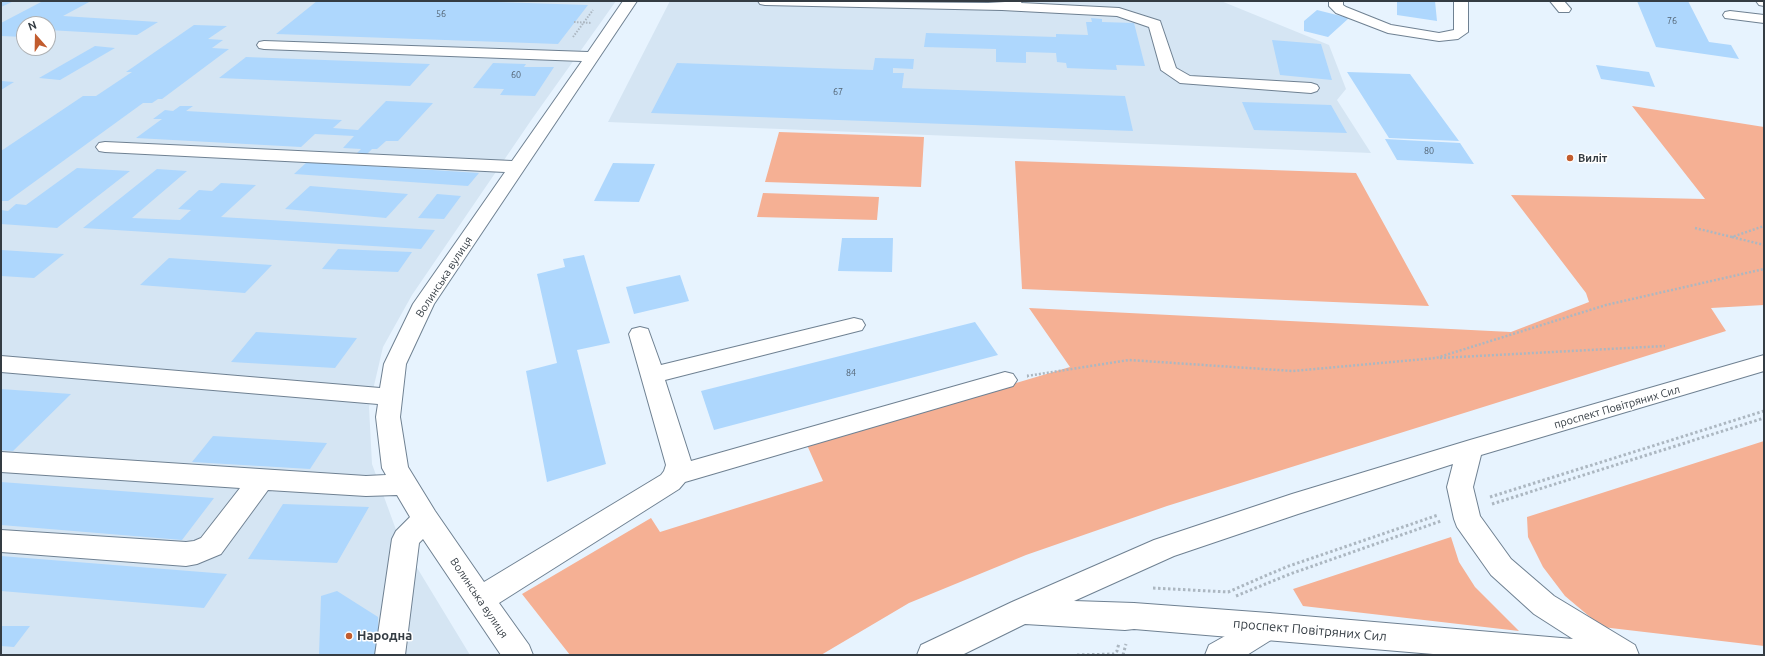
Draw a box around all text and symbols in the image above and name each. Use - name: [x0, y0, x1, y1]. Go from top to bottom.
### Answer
- house number: 56: [436, 9, 446, 19]
- north arrow: [16, 16, 56, 56]
- house number: 76: [1667, 16, 1677, 26]
- text: N: [26, 19, 38, 33]
- house number: 60: [511, 70, 521, 80]
- house number: 67: [833, 87, 843, 97]
- house number: 80: [1424, 146, 1434, 156]
- place label: Виліт: [1578, 151, 1607, 165]
- marker: Виліт: [1565, 153, 1575, 163]
- street label: Волинська вулиця: [413, 234, 475, 320]
- house number: 84: [846, 368, 856, 378]
- street label: проспект Повітряних Сил: [1552, 383, 1682, 431]
- street label: Волинська вулиця: [447, 555, 511, 641]
- street label: проспект Повітряних Сил: [1233, 616, 1387, 644]
- place label: Народна: [357, 628, 412, 644]
- marker: Народна: [344, 631, 354, 641]

